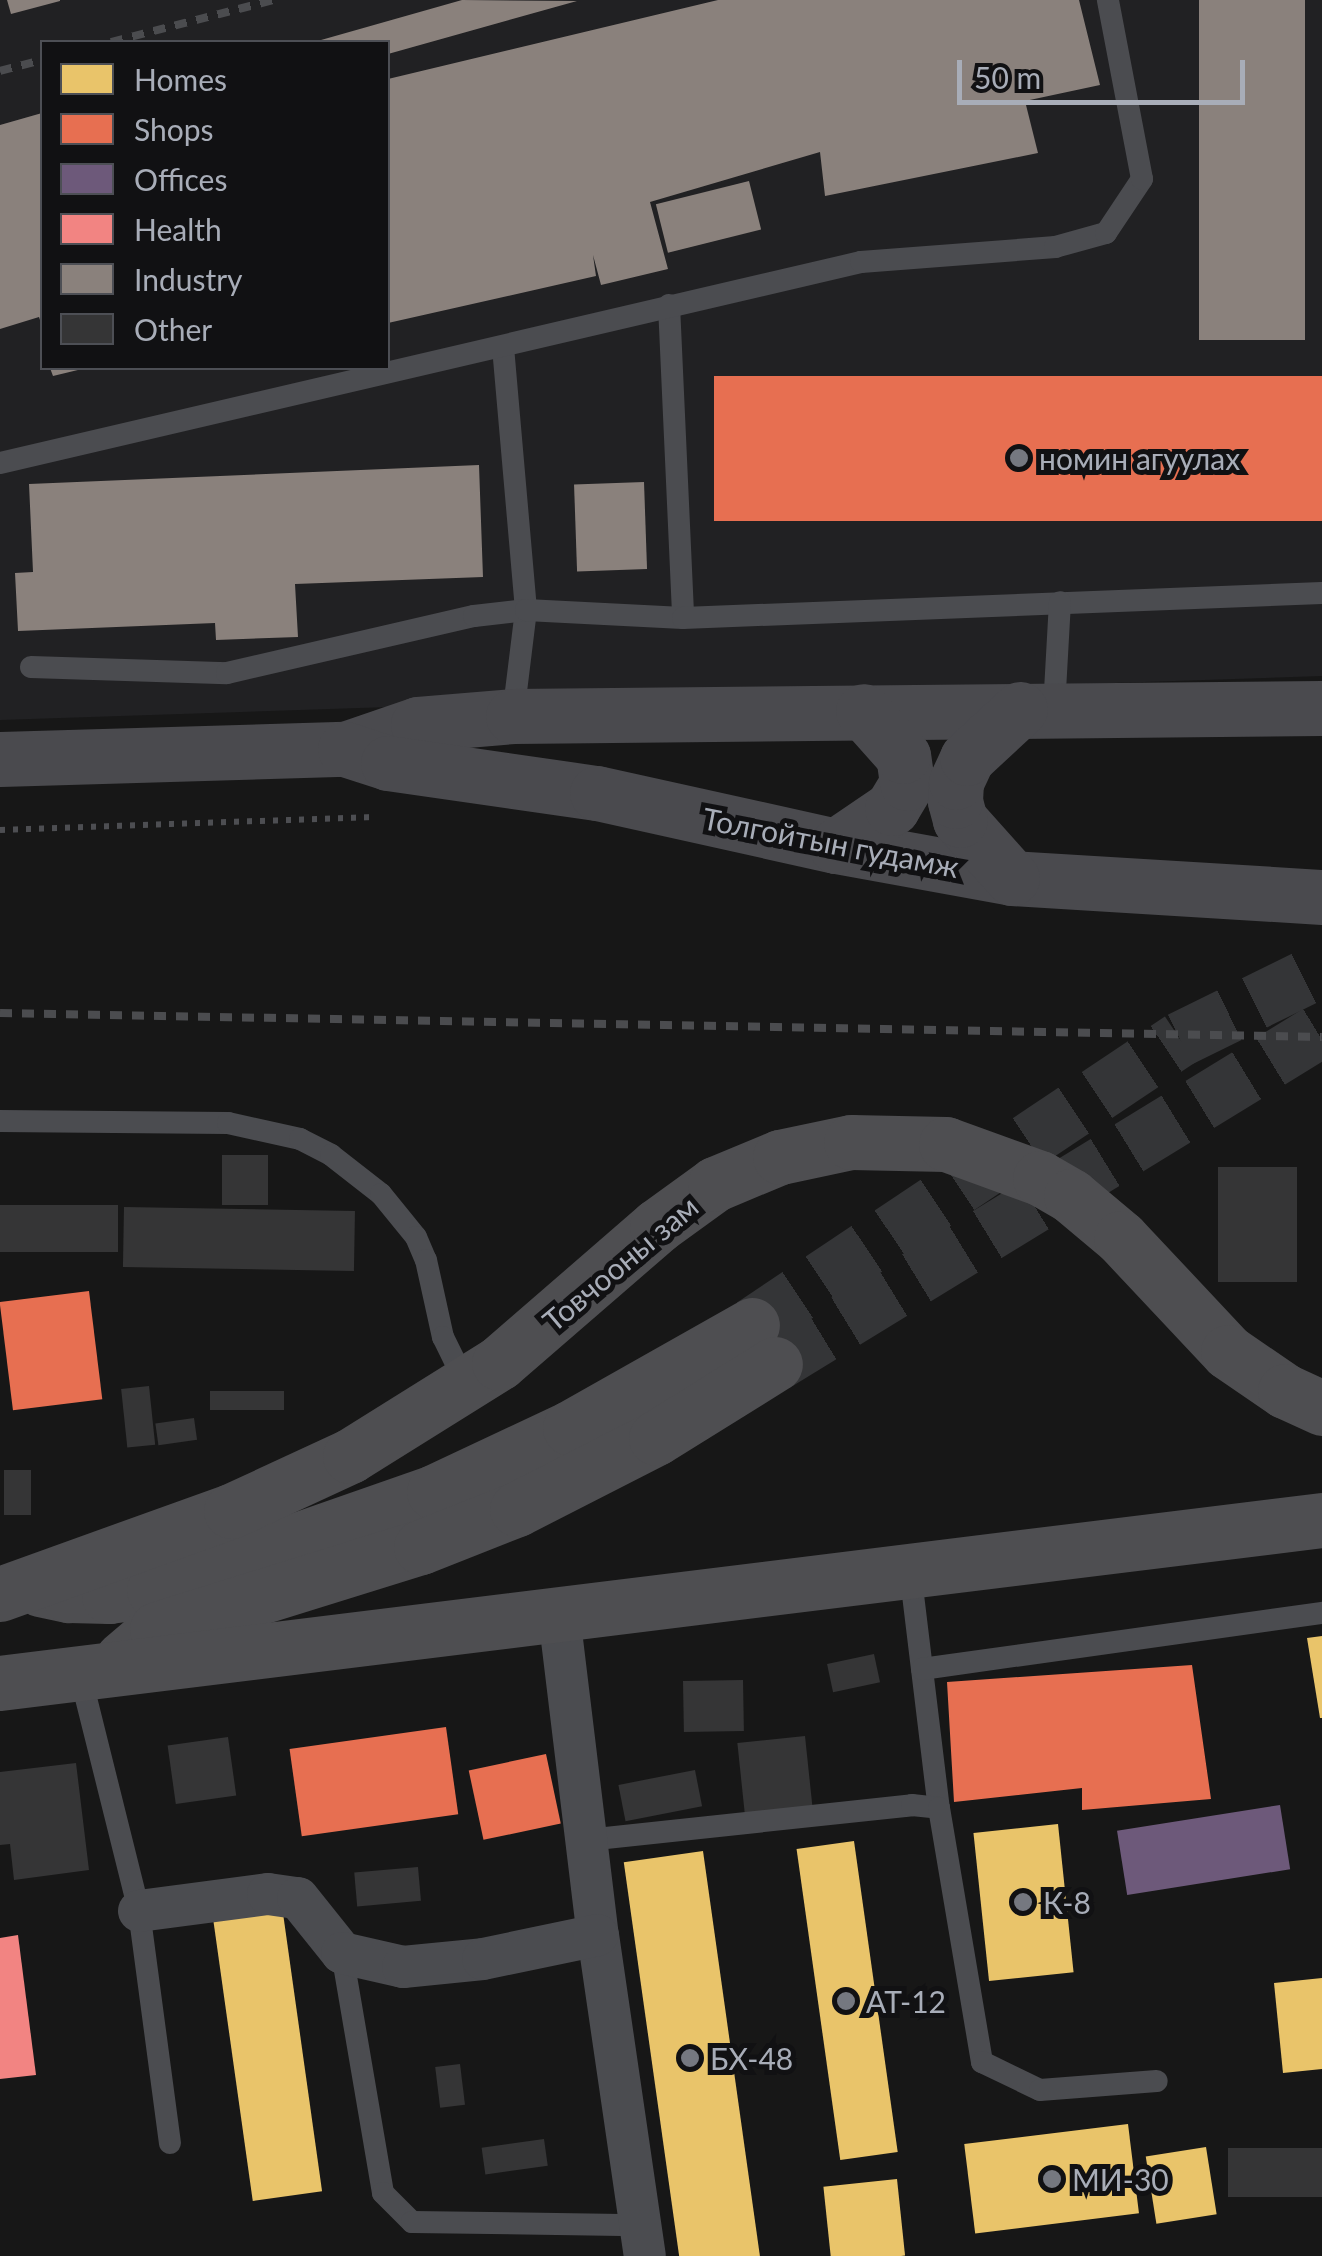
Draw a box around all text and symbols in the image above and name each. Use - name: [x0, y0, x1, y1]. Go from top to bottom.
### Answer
- legend: [40, 40, 390, 370]
- scale bar: [962, 40, 1250, 102]
- text: 50 m: [974, 59, 1041, 95]
- text: Homes: [134, 61, 227, 97]
- text: Shops: [134, 111, 214, 147]
- text: Offices: [134, 161, 227, 197]
- text: Health: [134, 211, 222, 247]
- text: Industry: [134, 261, 243, 297]
- text: Other: [134, 311, 212, 347]
- place label: номин агуулах: [1039, 440, 1240, 476]
- marker: номин агуулах: [1008, 447, 1030, 469]
- street label: Толгойтын гудамж: [700, 800, 962, 884]
- street label: Товчооны зам: [535, 1188, 705, 1338]
- place label: К-8: [1043, 1884, 1091, 1920]
- marker: К-8: [1012, 1891, 1034, 1913]
- place label: АТ-12: [866, 1983, 946, 2019]
- marker: АТ-12: [835, 1990, 857, 2012]
- place label: БХ-48: [710, 2040, 793, 2076]
- marker: БХ-48: [679, 2047, 701, 2069]
- place label: МИ-30: [1072, 2161, 1169, 2197]
- marker: МИ-30: [1041, 2168, 1063, 2190]

